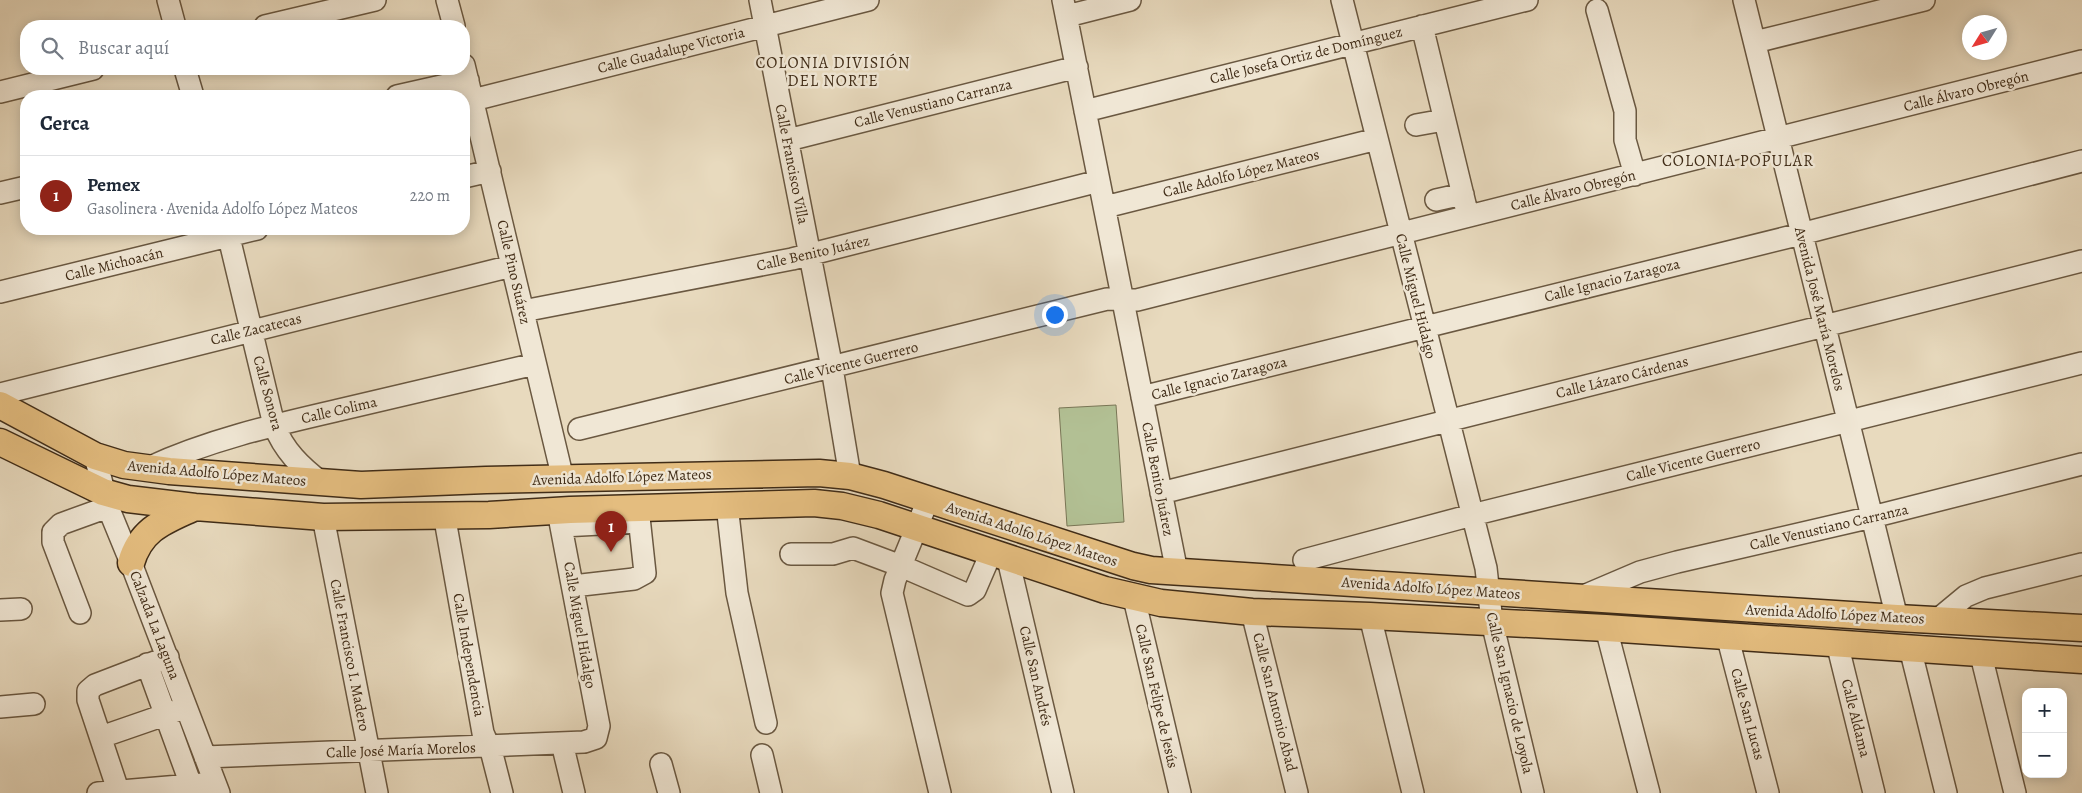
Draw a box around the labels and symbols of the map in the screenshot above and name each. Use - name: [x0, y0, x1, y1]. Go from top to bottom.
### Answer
- north arrow: [1962, 15, 2007, 60]
- street label: Calle Josefa Ortiz de Domínguez: [1208, 21, 1404, 89]
- street label: Calle Guadalupe Victoria: [595, 22, 747, 78]
- district label: COLONIA DIVISIÓN DEL NORTE: [755, 52, 911, 92]
- street label: Calle Álvaro Obregón: [1901, 66, 2031, 116]
- street label: Calle Venustiano Carranza: [852, 74, 1014, 132]
- street label: Calle Francisco Villa: [771, 102, 813, 226]
- street label: Calle Adolfo López Mateos: [1161, 144, 1321, 202]
- district label: COLONIA POPULAR: [1662, 150, 1814, 172]
- street label: Calle Álvaro Obregón: [1508, 165, 1638, 215]
- street label: Calle Pino Suárez: [492, 218, 536, 326]
- street label: Avenida José María Morelos: [1790, 224, 1850, 393]
- street label: Calle Benito Juárez: [754, 230, 872, 276]
- street label: Calle Miguel Hidalgo: [1391, 231, 1441, 361]
- street label: Calle Michoacán: [63, 242, 165, 286]
- street label: Calle Ignacio Zaragoza: [1542, 253, 1682, 307]
- your location: [1042, 302, 1068, 328]
- street label: Calle Zacatecas: [208, 308, 304, 350]
- street label: Calle Vicente Guerrero: [782, 337, 920, 389]
- street label: Calle Ignacio Zaragoza: [1149, 351, 1289, 405]
- street label: Calle Lázaro Cárdenas: [1554, 351, 1690, 403]
- street label: Calle Sonora: [248, 353, 288, 433]
- street label: Calle Colima: [299, 392, 379, 428]
- street label: Calle Benito Juárez: [1137, 420, 1179, 538]
- street label: Calle Vicente Guerrero: [1624, 434, 1762, 486]
- street label: Avenida Adolfo López Mateos: [126, 455, 307, 491]
- street label: Avenida Adolfo López Mateos: [531, 464, 712, 490]
- street label: Avenida Adolfo López Mateos: [943, 496, 1120, 571]
- street label: Calle Venustiano Carranza: [1748, 499, 1910, 555]
- pin: 1: [595, 511, 627, 552]
- street label: Calle Miguel Hidalgo: [559, 560, 601, 690]
- street label: Calzada La Laguna: [125, 568, 185, 682]
- street label: Avenida Adolfo López Mateos: [1340, 572, 1521, 604]
- street label: Calle Francisco I. Madero: [325, 577, 375, 733]
- street label: Calle Independencia: [448, 592, 490, 718]
- street label: Avenida Adolfo López Mateos: [1744, 599, 1925, 629]
- street label: Calle San Ignacio de Loyola: [1482, 610, 1538, 776]
- street label: Calle San Felipe de Jesús: [1131, 622, 1183, 770]
- street label: Calle San Andrés: [1015, 624, 1057, 728]
- street label: Calle San Antonio Abad: [1248, 631, 1302, 774]
- street label: Calle San Lucas: [1726, 666, 1770, 762]
- street label: Calle Aldama: [1837, 677, 1875, 759]
- street label: Calle José María Morelos: [326, 737, 476, 763]

